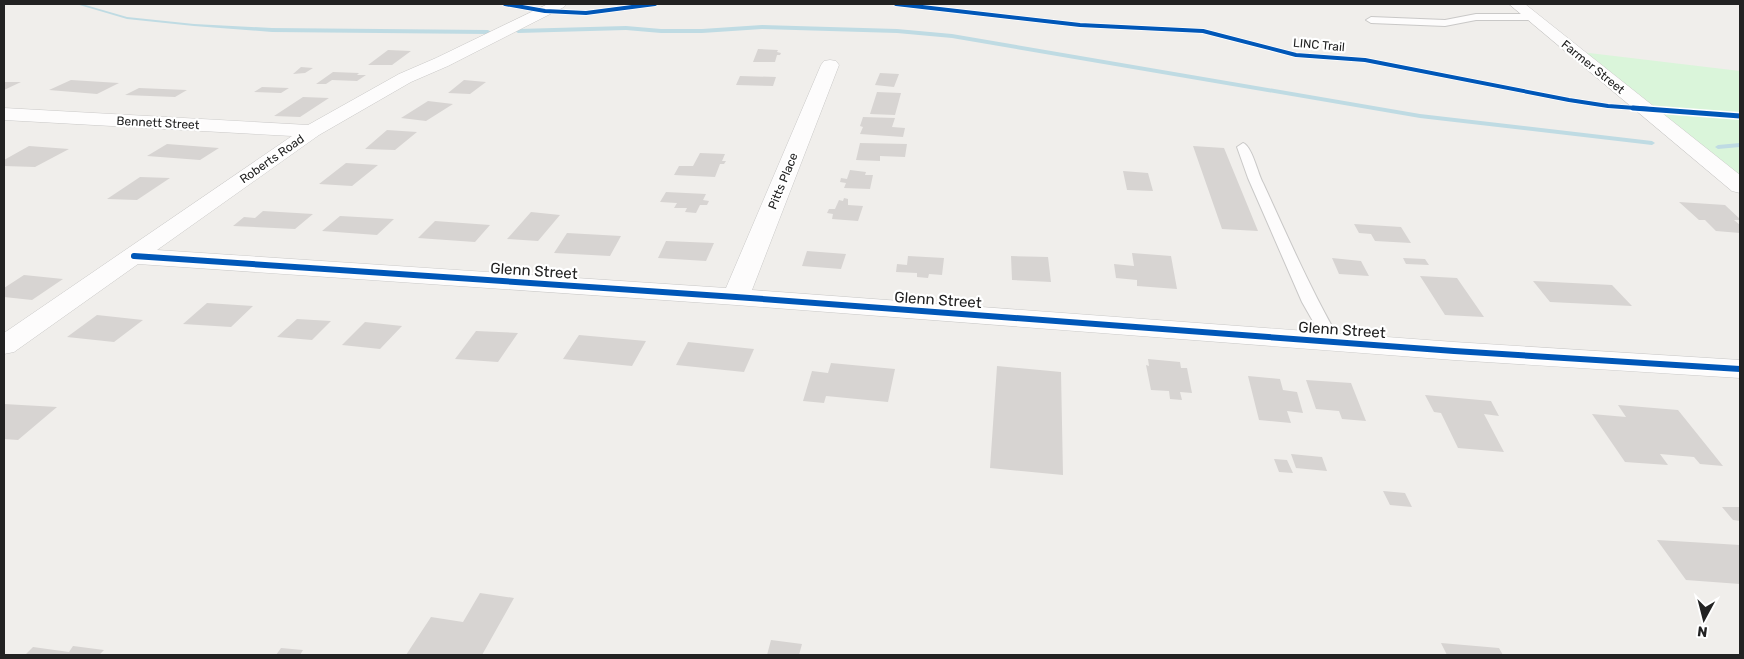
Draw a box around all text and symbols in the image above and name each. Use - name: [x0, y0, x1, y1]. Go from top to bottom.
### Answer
- street label: LINC Trail: [1293, 36, 1346, 54]
- street label: Farmer Street: [1559, 37, 1628, 97]
- street label: Bennett Street: [116, 114, 200, 132]
- street label: Roberts Road: [237, 132, 307, 186]
- street label: Pitts Place: [765, 150, 801, 211]
- street label: Glenn Street: [490, 259, 578, 283]
- street label: Glenn Street: [894, 288, 982, 312]
- street label: Glenn Street: [1298, 318, 1386, 342]
- north arrow: [1679, 594, 1729, 644]
- text: N: [1696, 622, 1709, 640]

